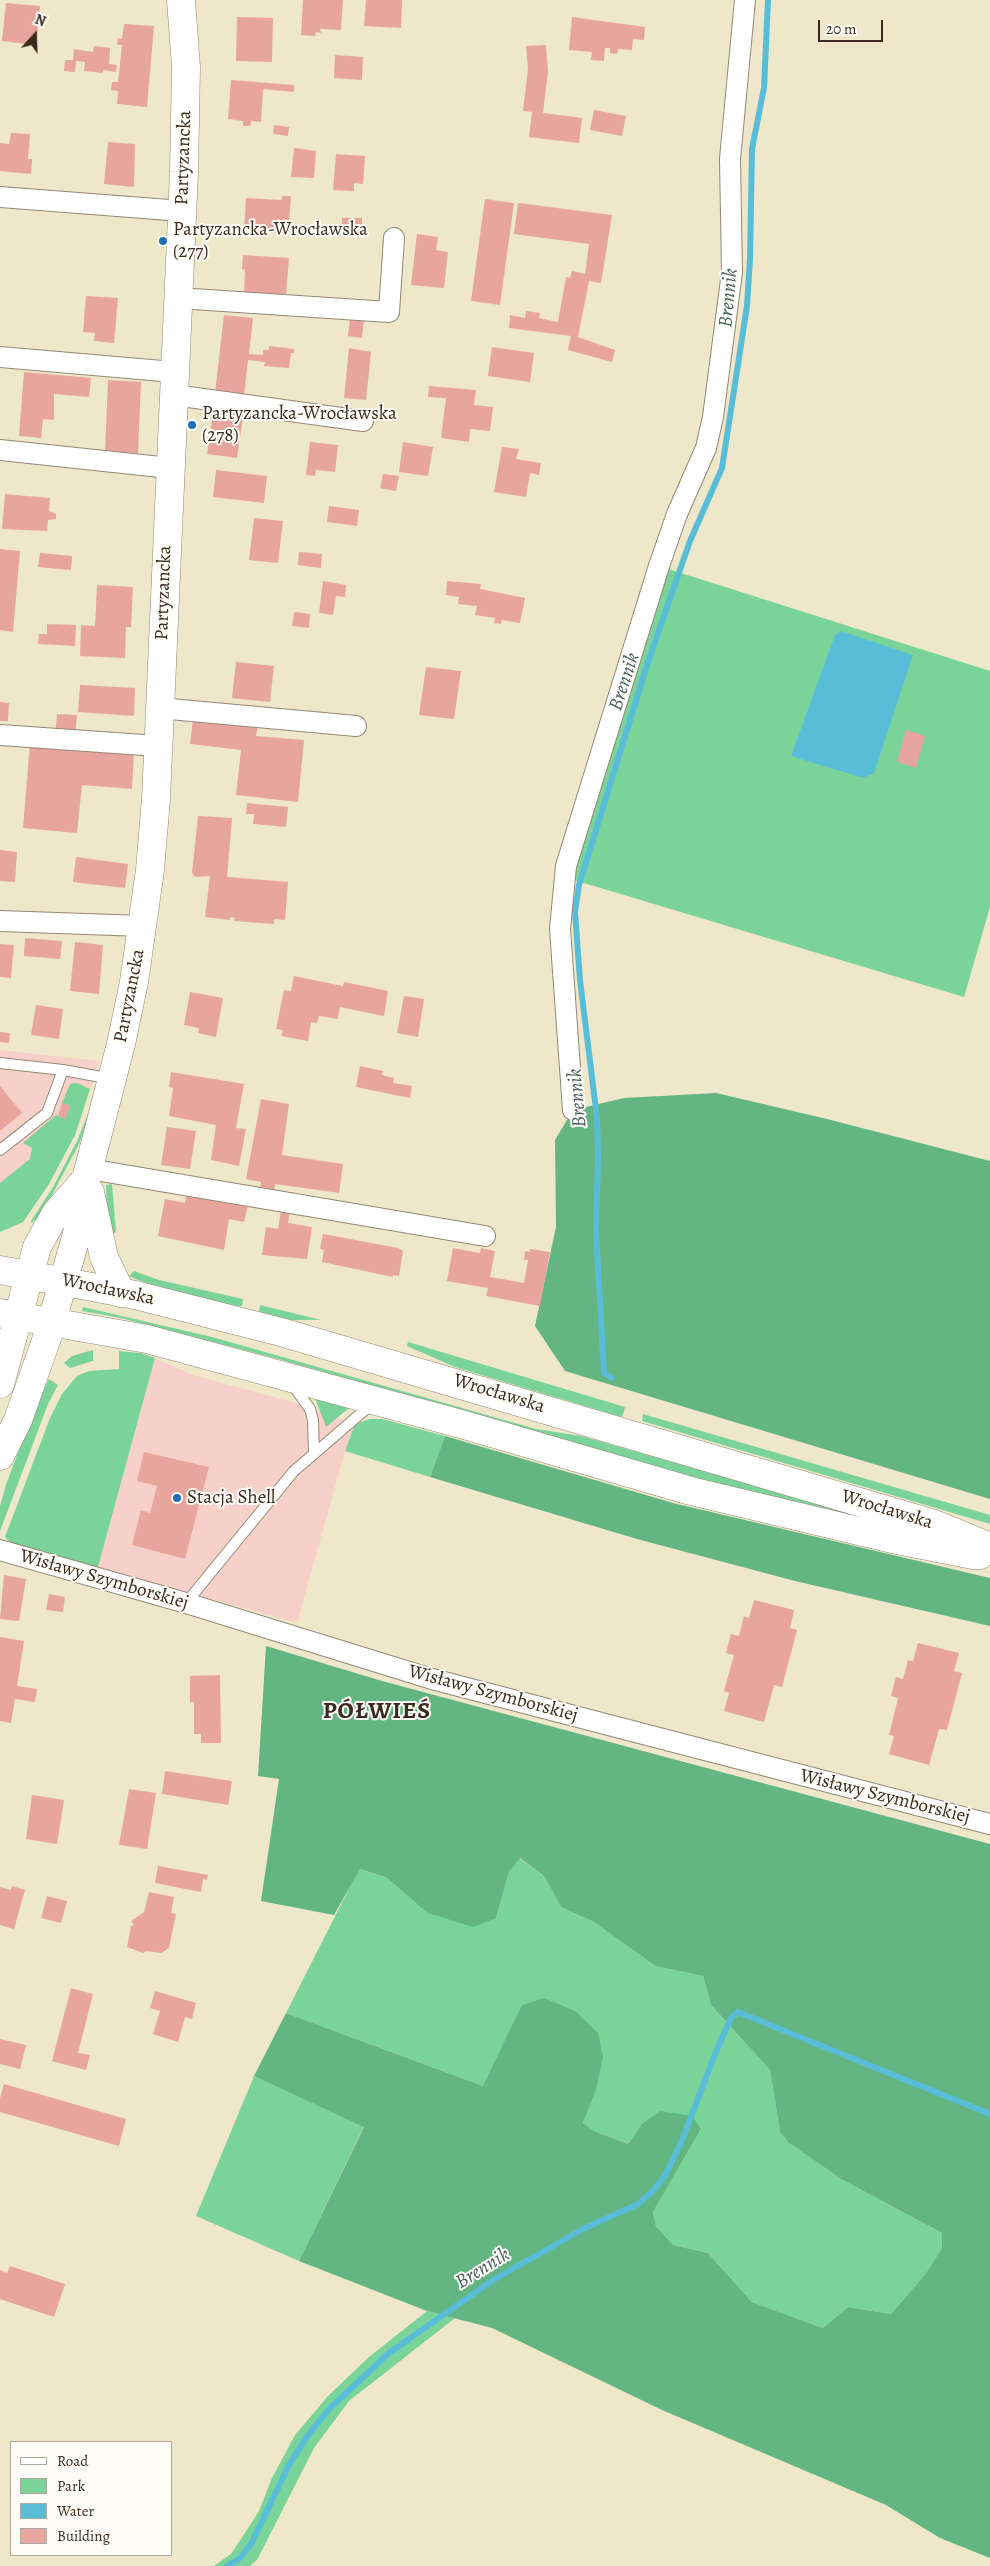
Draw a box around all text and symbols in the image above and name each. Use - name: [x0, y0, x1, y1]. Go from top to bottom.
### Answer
- north arrow: [10, 10, 60, 60]
- text: N: [32, 10, 48, 31]
- scale bar: [820, 10, 885, 42]
- text: 20 m: [826, 19, 857, 39]
- street label: Partyzancka: [171, 110, 197, 206]
- place label: Partyzancka-Wrocławska (277): [173, 219, 368, 263]
- marker: Partyzancka-Wrocławska (277): [157, 235, 169, 247]
- water label: Brennik: [714, 267, 744, 329]
- place label: Partyzancka-Wrocławska (278): [202, 403, 397, 447]
- marker: Partyzancka-Wrocławska (278): [186, 419, 198, 431]
- street label: Partyzancka: [151, 545, 177, 641]
- water label: Brennik: [604, 650, 646, 714]
- street label: Partyzancka: [110, 947, 150, 1045]
- water label: Brennik: [563, 1067, 593, 1129]
- street label: Wrocławska: [60, 1269, 156, 1311]
- street label: Wrocławska: [451, 1369, 547, 1419]
- street label: Wrocławska: [839, 1485, 935, 1535]
- place label: Stacja Shell: [187, 1487, 275, 1509]
- marker: Stacja Shell: [171, 1492, 183, 1504]
- street label: Wisławy Szymborskiej: [17, 1545, 191, 1615]
- street label: Wisławy Szymborskiej: [406, 1660, 580, 1728]
- district label: PÓŁWIEŚ: [322, 1698, 432, 1726]
- street label: Wisławy Szymborskiej: [798, 1765, 972, 1829]
- water label: Brennik: [452, 2243, 514, 2295]
- legend: [10, 2441, 172, 2556]
- text: Road: [57, 2451, 88, 2471]
- text: Park: [57, 2476, 85, 2496]
- text: Water: [57, 2501, 94, 2521]
- text: Building: [57, 2526, 110, 2546]

